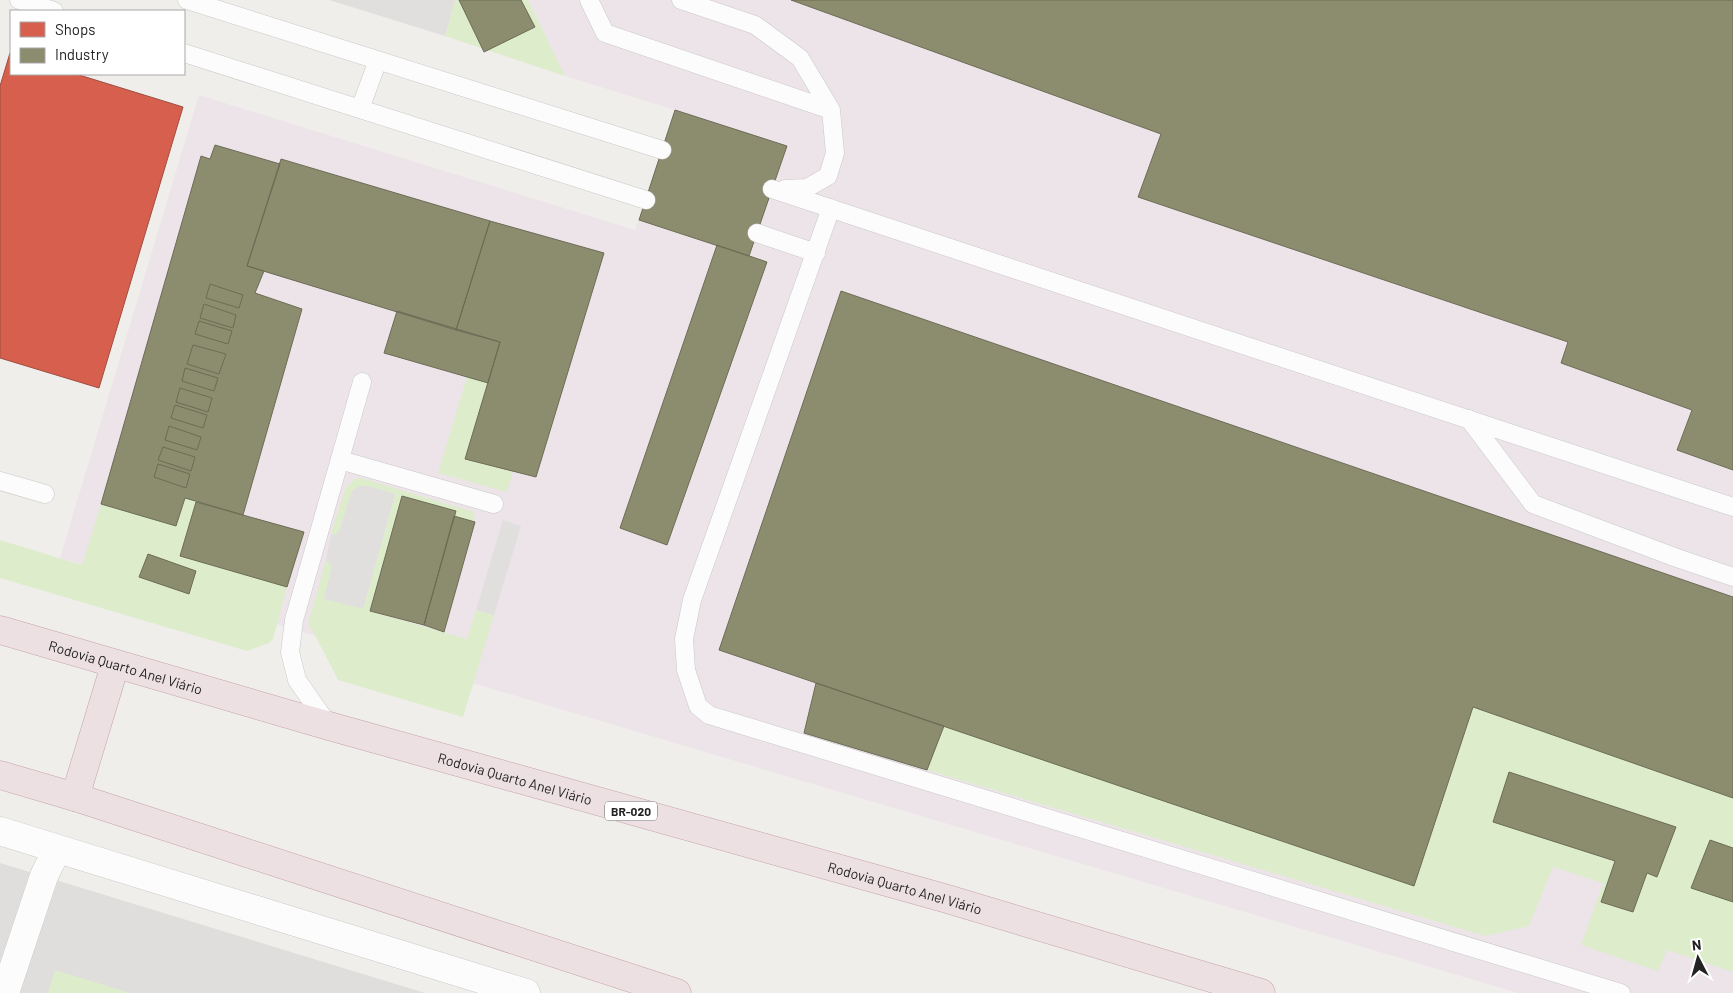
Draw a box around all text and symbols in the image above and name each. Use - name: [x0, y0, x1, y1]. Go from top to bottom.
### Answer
- legend: [10, 10, 185, 75]
- text: Shops: [55, 20, 95, 38]
- text: Industry: [55, 45, 109, 63]
- street label: Rodovia Quarto Anel Viário: [47, 636, 205, 697]
- street label: Rodovia Quarto Anel Viário: [436, 748, 594, 808]
- road number: BR-020: [605, 801, 657, 820]
- street label: Rodovia Quarto Anel Viário: [826, 857, 984, 917]
- north arrow: [1673, 933, 1723, 983]
- text: N: [1691, 936, 1702, 954]

